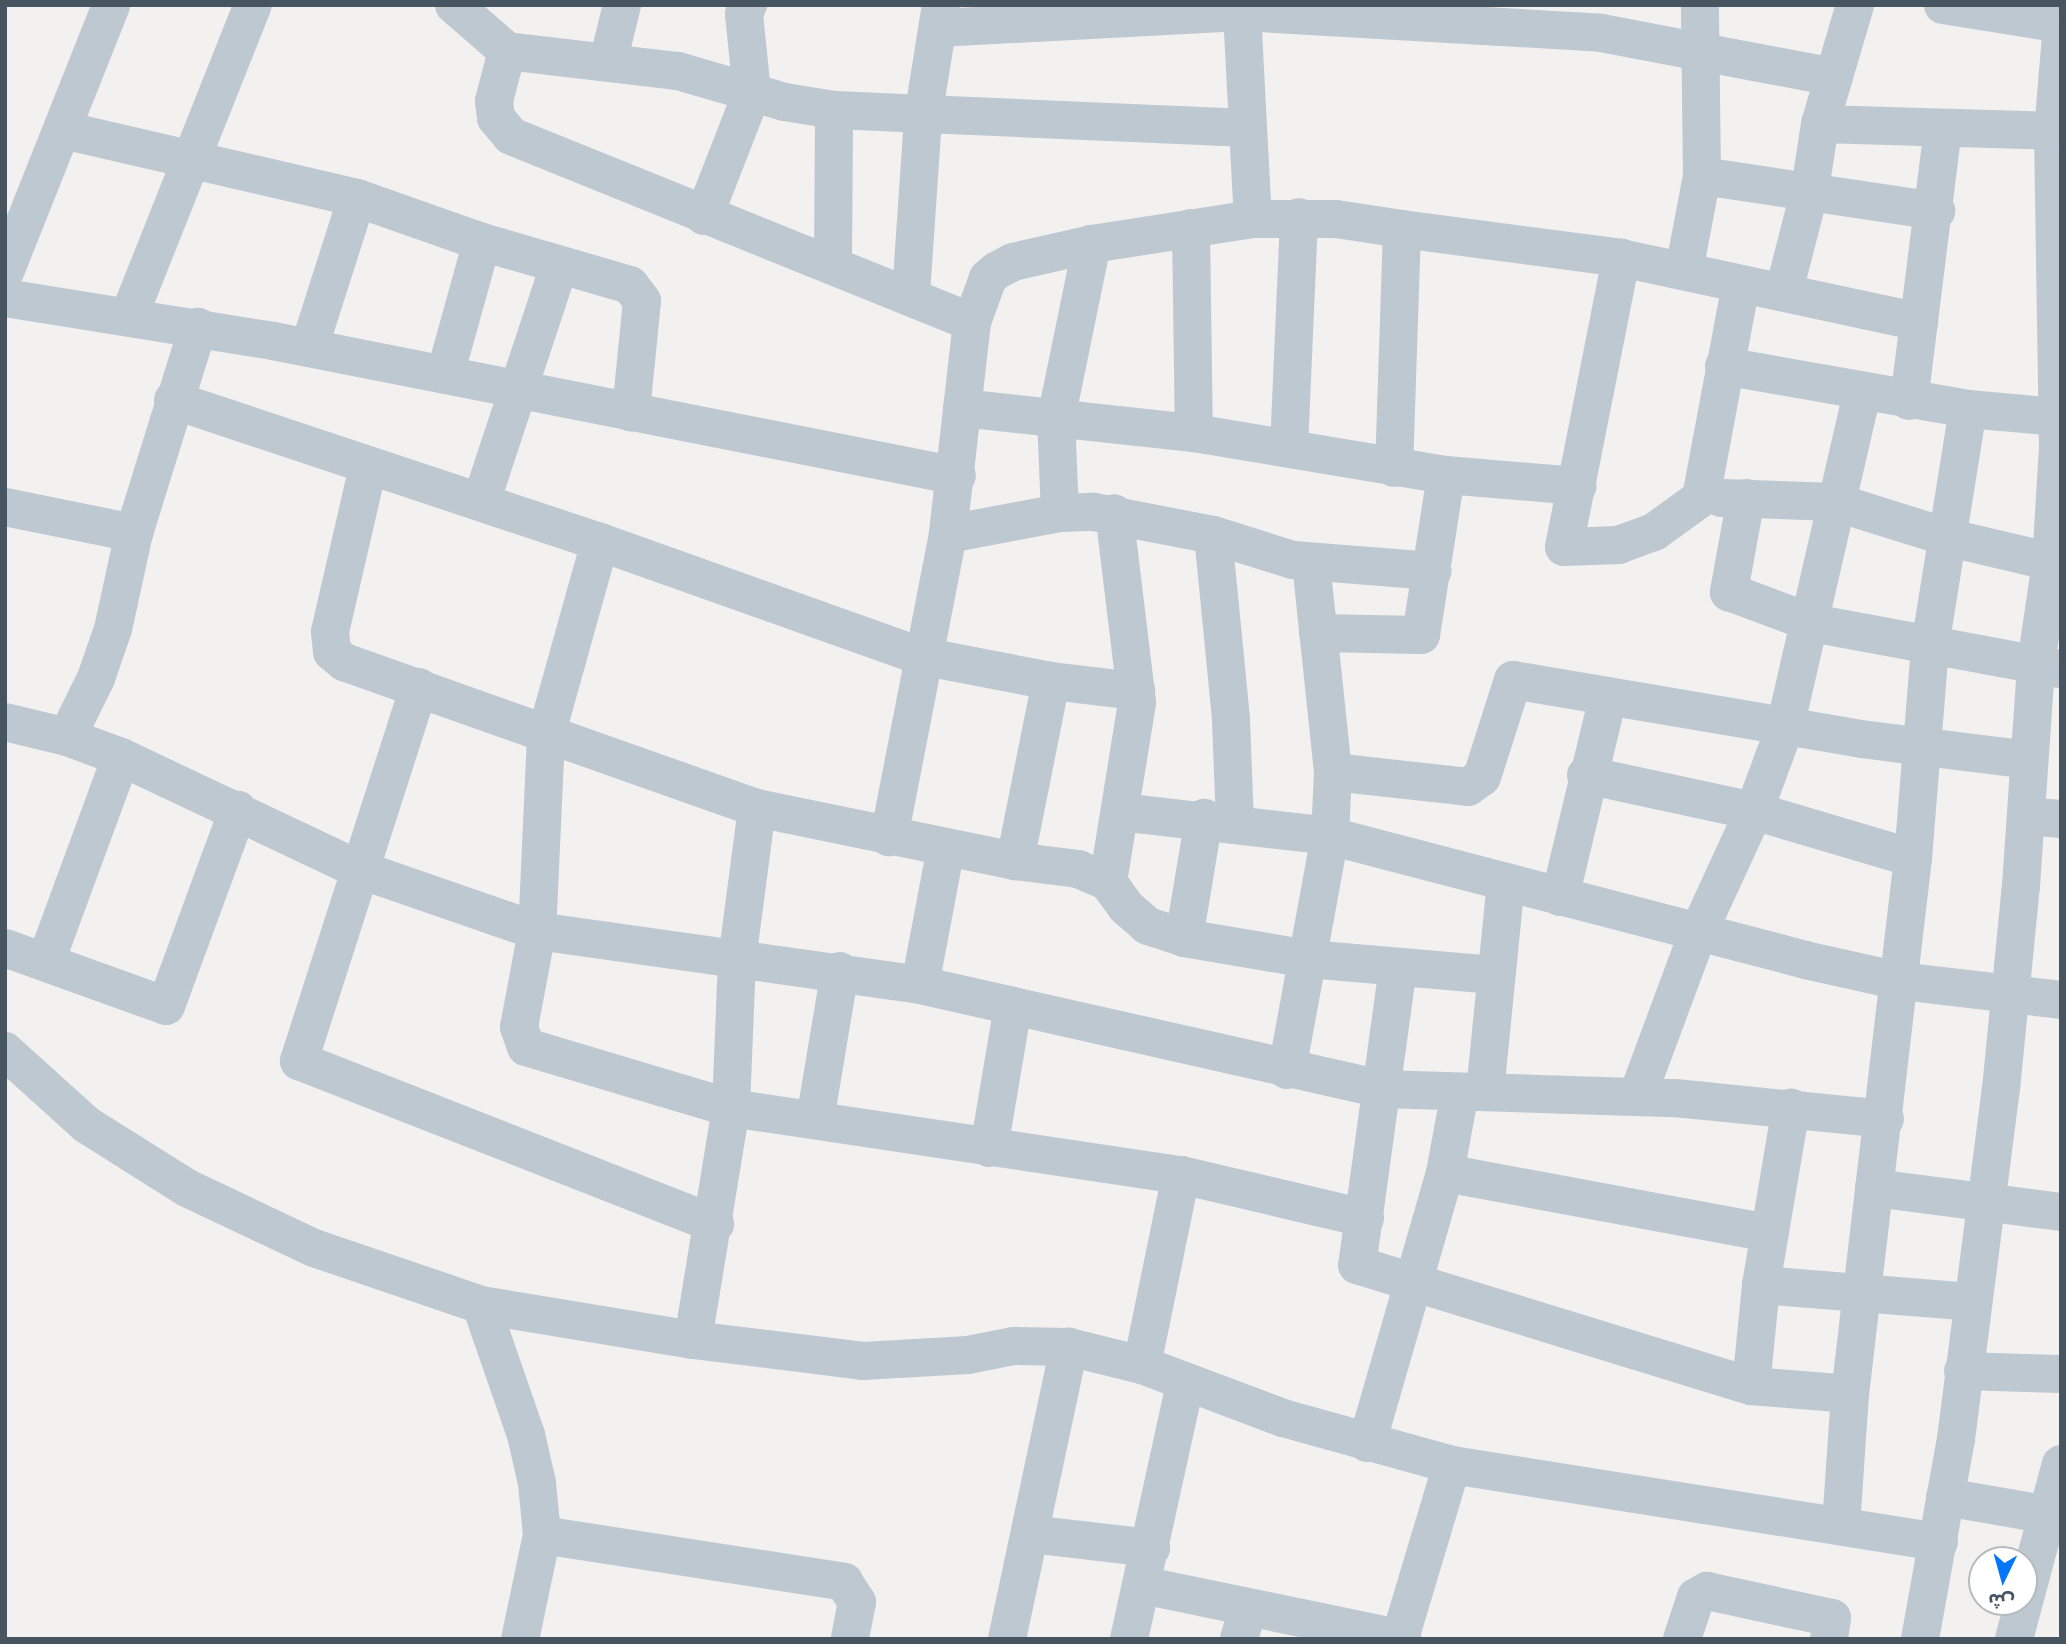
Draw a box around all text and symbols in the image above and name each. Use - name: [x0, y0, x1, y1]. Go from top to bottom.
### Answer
- north arrow: [1968, 1546, 2038, 1616]
- text: ش: [1987, 1588, 2015, 1613]

